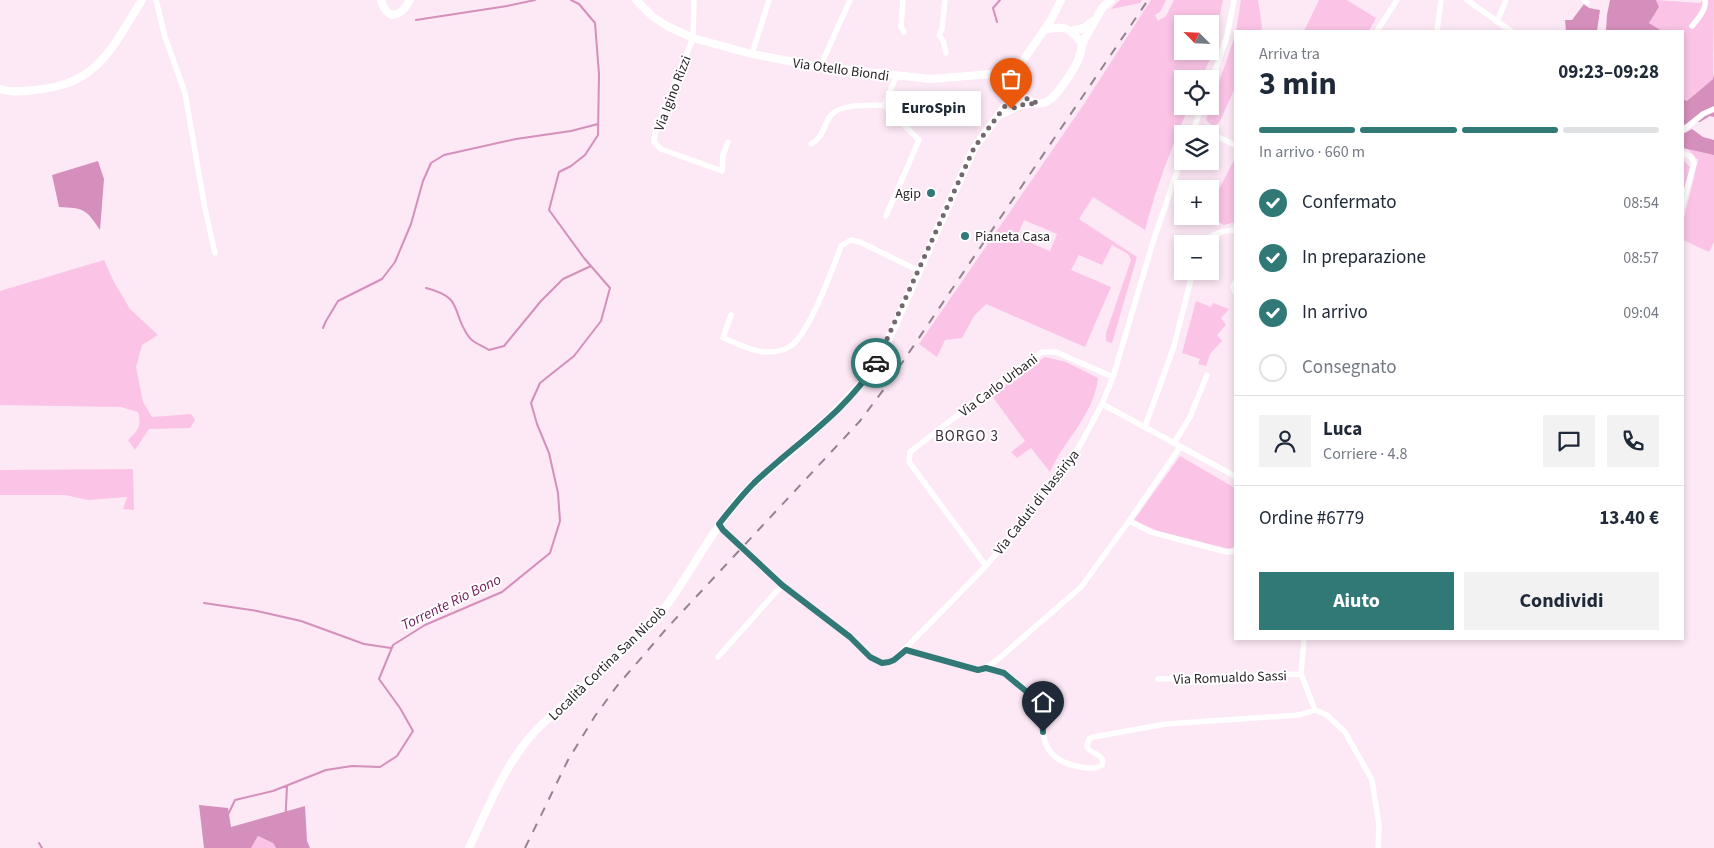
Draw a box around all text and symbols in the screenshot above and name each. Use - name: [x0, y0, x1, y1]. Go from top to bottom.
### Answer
- north arrow: [1174, 15, 1219, 60]
- map controls: [1174, 15, 1219, 280]
- text: Arriva tra: [1259, 43, 1320, 65]
- street label: Via Igino Rizzi: [649, 53, 697, 134]
- street label: Via Otello Biondi: [791, 53, 890, 87]
- pin: [990, 58, 1032, 109]
- text: 09:23–09:28: [1558, 59, 1659, 86]
- text: 3 min: [1259, 61, 1337, 107]
- icon: bag: [997, 65, 1025, 93]
- button: locate: [1174, 70, 1219, 115]
- callout: EuroSpin: [886, 92, 981, 126]
- text: EuroSpin: [901, 97, 966, 119]
- button: layers: [1174, 125, 1219, 170]
- text: In arrivo · 660 m: [1259, 141, 1365, 163]
- button: +: [1174, 180, 1219, 225]
- place label: Agip: [895, 184, 921, 204]
- marker: Agip: [925, 187, 937, 199]
- icon: check: [1259, 189, 1287, 217]
- text: Confermato: [1302, 189, 1396, 216]
- text: 08:54: [1623, 192, 1659, 214]
- place label: Pianeta Casa: [975, 227, 1050, 247]
- marker: Pianeta Casa: [959, 230, 971, 242]
- button: −: [1174, 235, 1219, 280]
- icon: check: [1259, 244, 1287, 272]
- text: In preparazione: [1302, 244, 1426, 271]
- text: 08:57: [1623, 247, 1659, 269]
- icon: check: [1259, 299, 1287, 327]
- text: In arrivo: [1302, 299, 1368, 326]
- text: 09:04: [1623, 302, 1659, 324]
- courier: [851, 338, 901, 388]
- icon: car: [862, 349, 890, 377]
- street label: Via Carlo Urbani: [955, 350, 1042, 422]
- text: Consegnato: [1302, 354, 1396, 381]
- button: person: [1259, 415, 1311, 467]
- button: chat: [1543, 415, 1595, 467]
- button: phone: [1607, 415, 1659, 467]
- text: Luca: [1323, 416, 1362, 443]
- district label: BORGO 3: [935, 426, 999, 447]
- text: Corriere · 4.8: [1323, 443, 1407, 465]
- street label: Via Caduti di Nassiriya: [989, 446, 1084, 560]
- text: Ordine #6779: [1259, 505, 1364, 532]
- text: 13.40 €: [1599, 505, 1659, 532]
- water label: Torrente Rio Bono: [398, 569, 505, 636]
- button: Aiuto: [1259, 572, 1454, 630]
- button: Condividi: [1464, 572, 1659, 630]
- street label: Località Cortina San Nicolò: [544, 602, 671, 726]
- street label: Via Romualdo Sassi: [1173, 666, 1287, 690]
- pin: [1022, 681, 1064, 732]
- icon: home: [1029, 688, 1057, 716]

